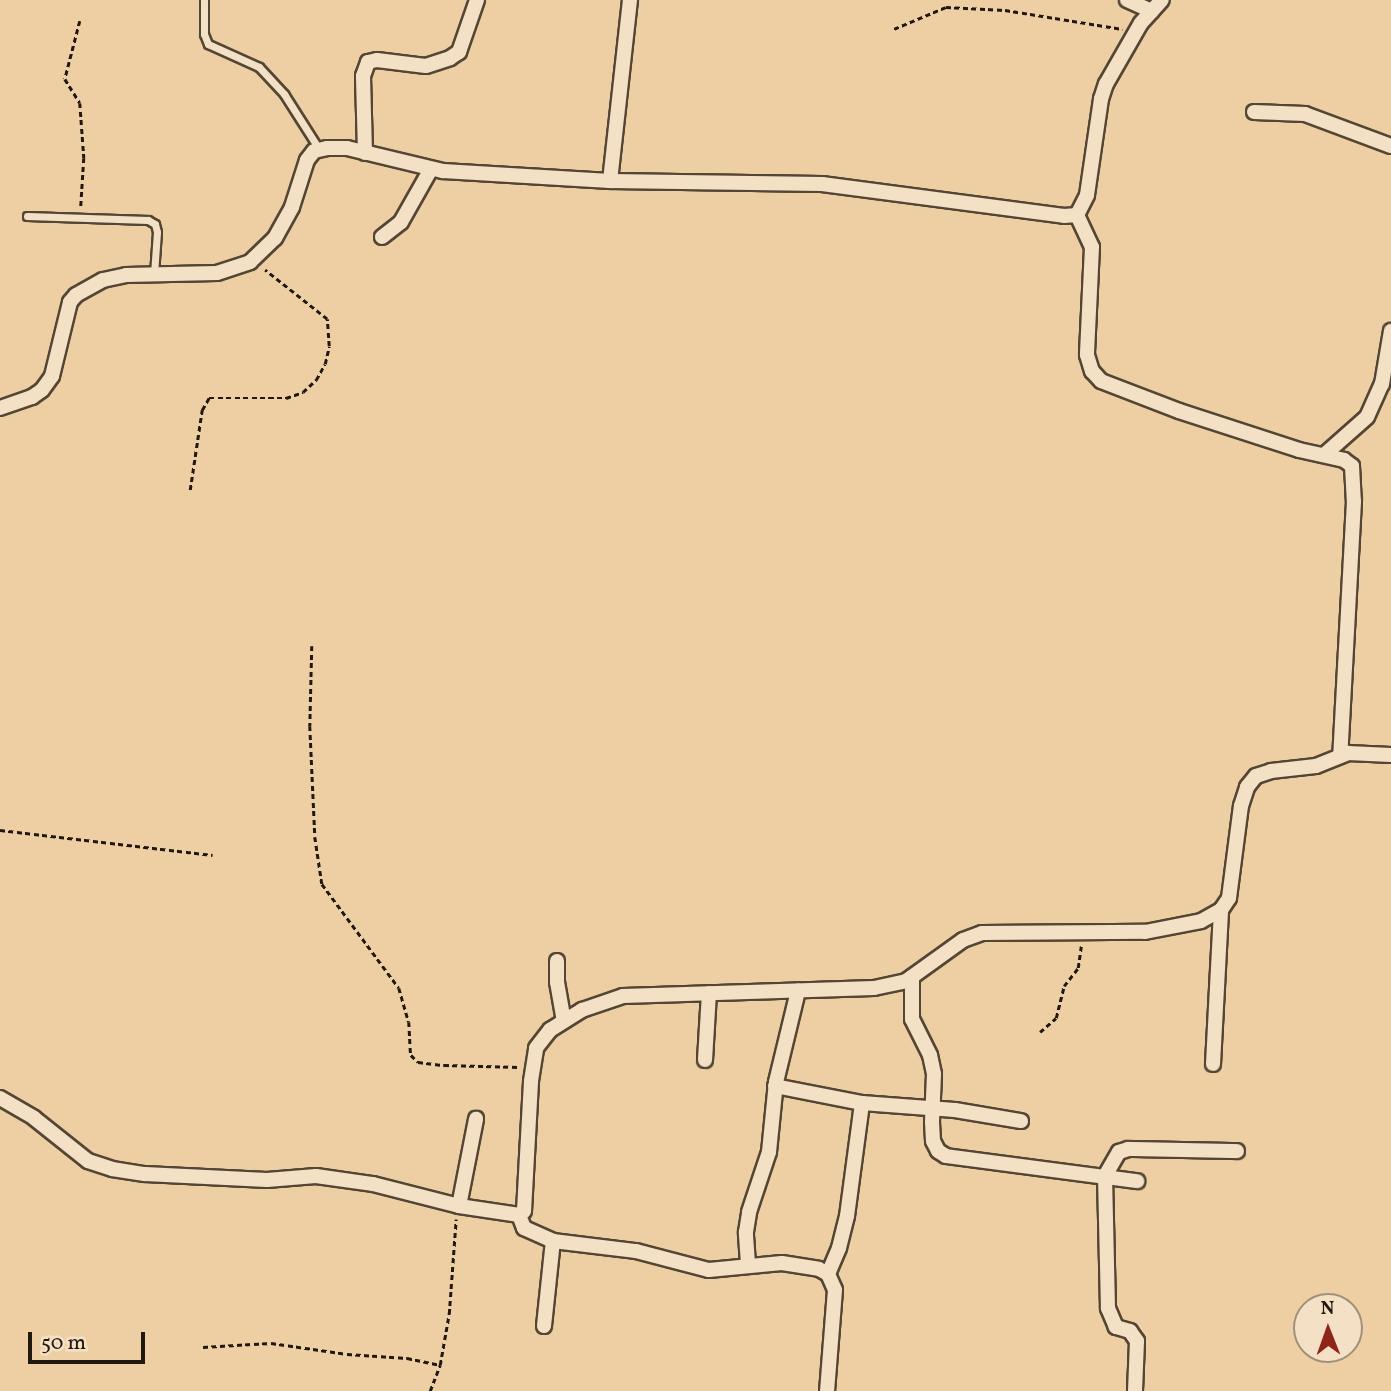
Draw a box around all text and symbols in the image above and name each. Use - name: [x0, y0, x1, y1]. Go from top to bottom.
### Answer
- north arrow: [1293, 1293, 1363, 1363]
- text: N: [1321, 1296, 1335, 1322]
- scale bar: [32, 1318, 149, 1362]
- text: 50 m: [41, 1329, 86, 1358]

